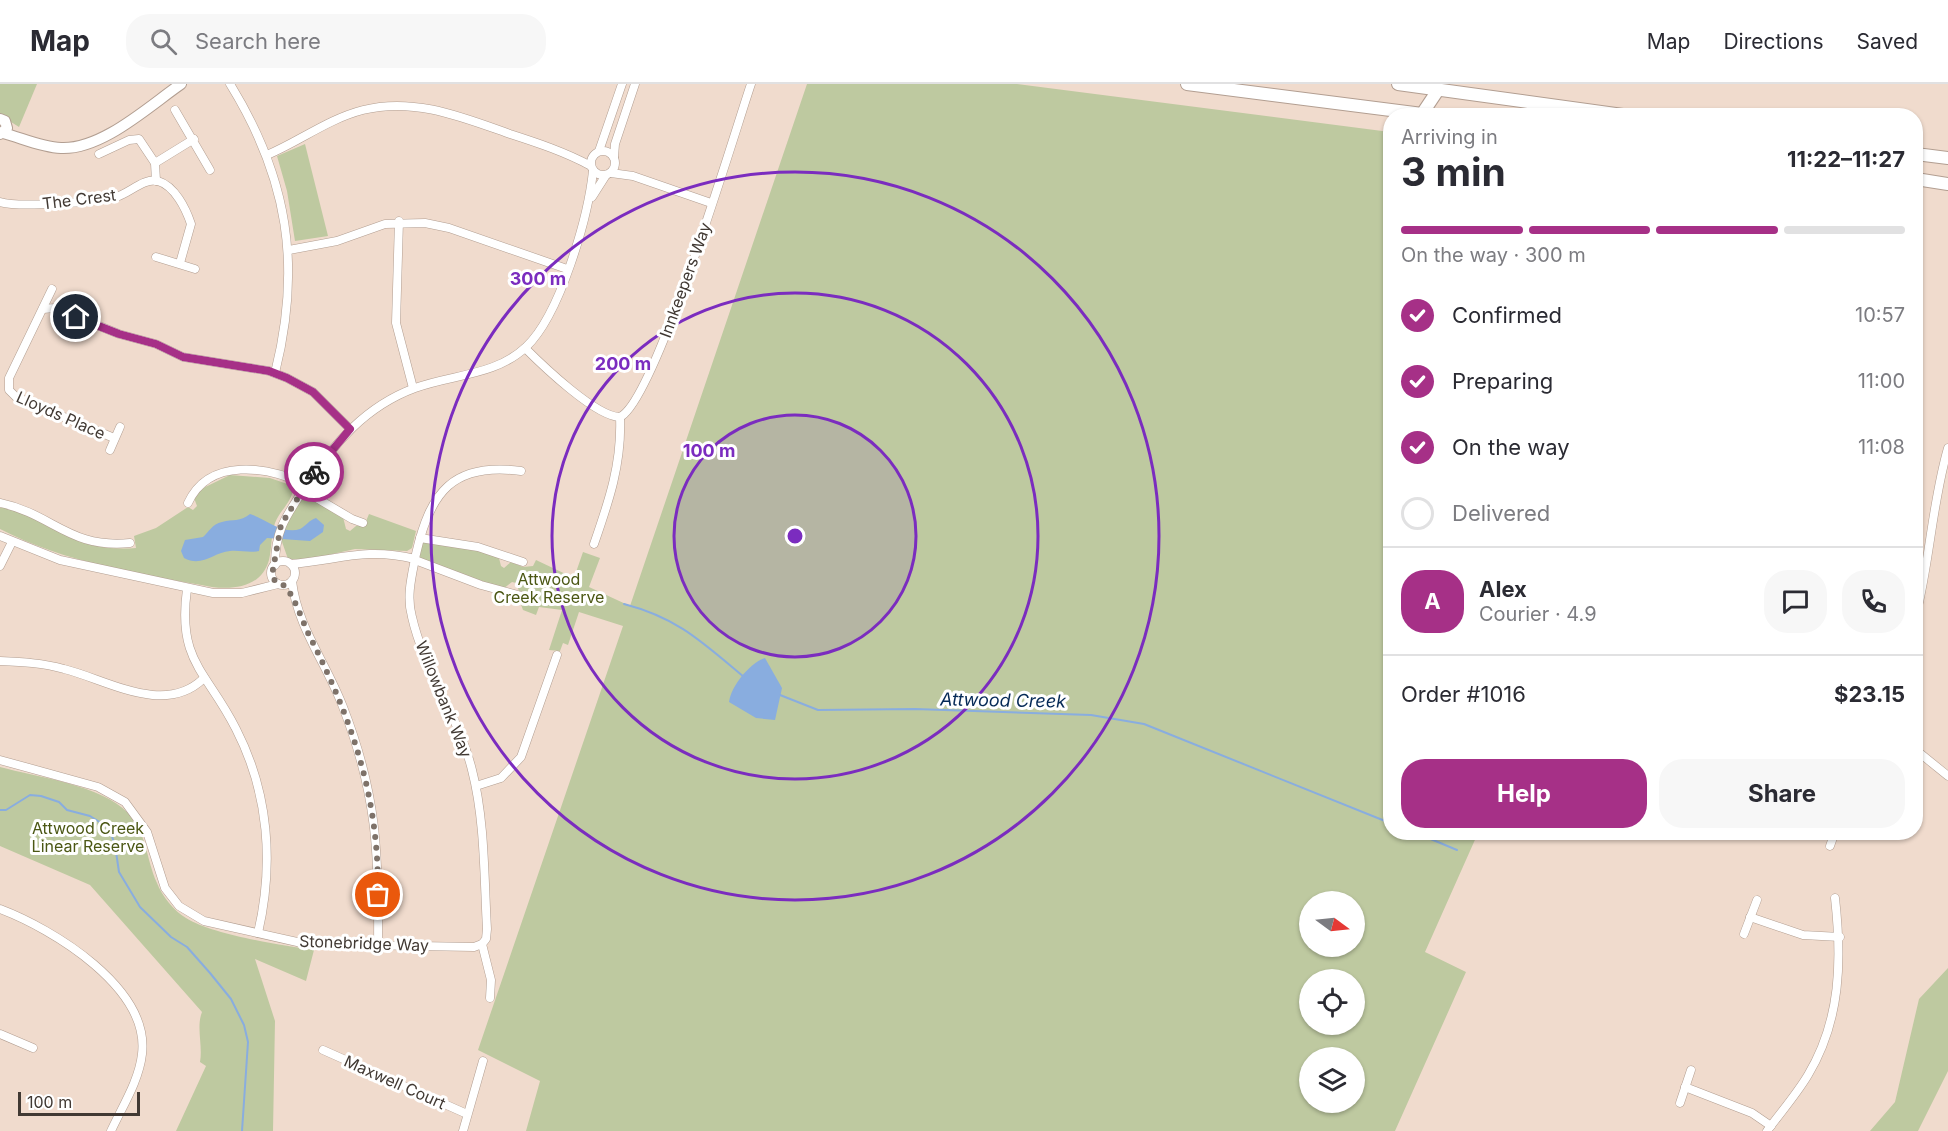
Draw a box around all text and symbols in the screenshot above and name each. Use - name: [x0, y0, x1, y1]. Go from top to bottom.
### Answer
- search box: [126, 14, 546, 68]
- text: Map: [30, 24, 90, 58]
- icon: search: [147, 25, 180, 58]
- text: Search here: [195, 28, 321, 54]
- text: Map: [1647, 29, 1690, 54]
- text: Directions: [1723, 29, 1824, 54]
- text: Saved: [1857, 29, 1918, 54]
- text: Arriving in: [1401, 125, 1498, 149]
- text: 11:22–11:27: [1787, 146, 1905, 172]
- text: 3 min: [1401, 148, 1506, 195]
- street label: The Crest: [41, 185, 117, 213]
- street label: Innkeepers Way: [655, 220, 715, 340]
- text: On the way · 300 m: [1401, 243, 1586, 267]
- text: 300 m: [510, 268, 566, 289]
- pin: [50, 291, 101, 342]
- icon: check: [1401, 299, 1434, 332]
- icon: home: [59, 300, 92, 333]
- text: Confirmed: [1452, 302, 1562, 328]
- text: 10:57: [1855, 303, 1905, 327]
- text: 200 m: [595, 353, 651, 374]
- icon: check: [1401, 365, 1434, 398]
- text: Preparing: [1452, 368, 1553, 394]
- text: 11:00: [1858, 369, 1905, 393]
- street label: Lloyds Place: [13, 387, 109, 443]
- icon: check: [1401, 431, 1434, 464]
- text: On the way: [1452, 434, 1570, 460]
- text: 11:08: [1858, 435, 1905, 459]
- text: 100 m: [683, 440, 735, 461]
- courier: [284, 442, 344, 502]
- icon: bike: [298, 456, 331, 489]
- text: Delivered: [1452, 500, 1550, 526]
- centre of rings: [785, 526, 805, 546]
- park label: Attwood Creek Reserve: [494, 569, 604, 607]
- button: chat: [1764, 570, 1827, 633]
- button: phone: [1842, 570, 1905, 633]
- text: Alex: [1479, 576, 1527, 602]
- text: A: [1424, 588, 1441, 614]
- text: Courier · 4.9: [1479, 602, 1597, 626]
- street label: Willowbank Way: [411, 638, 477, 760]
- text: Order #1016: [1401, 681, 1526, 707]
- text: $23.15: [1834, 681, 1905, 707]
- water label: Attwood Creek: [939, 688, 1067, 712]
- button: Help: [1401, 759, 1647, 828]
- button: Share: [1659, 759, 1905, 828]
- park label: Attwood Creek Linear Reserve: [32, 818, 144, 856]
- pin: [352, 869, 403, 920]
- icon: bag: [361, 878, 394, 911]
- north arrow: [1299, 891, 1365, 957]
- map controls: [1299, 891, 1365, 1113]
- street label: Stonebridge Way: [299, 931, 429, 955]
- button: locate: [1299, 969, 1365, 1035]
- button: layers: [1299, 1047, 1365, 1113]
- street label: Maxwell Court: [341, 1051, 449, 1113]
- scale bar: [18, 1089, 140, 1116]
- text: 100 m: [27, 1092, 72, 1112]

